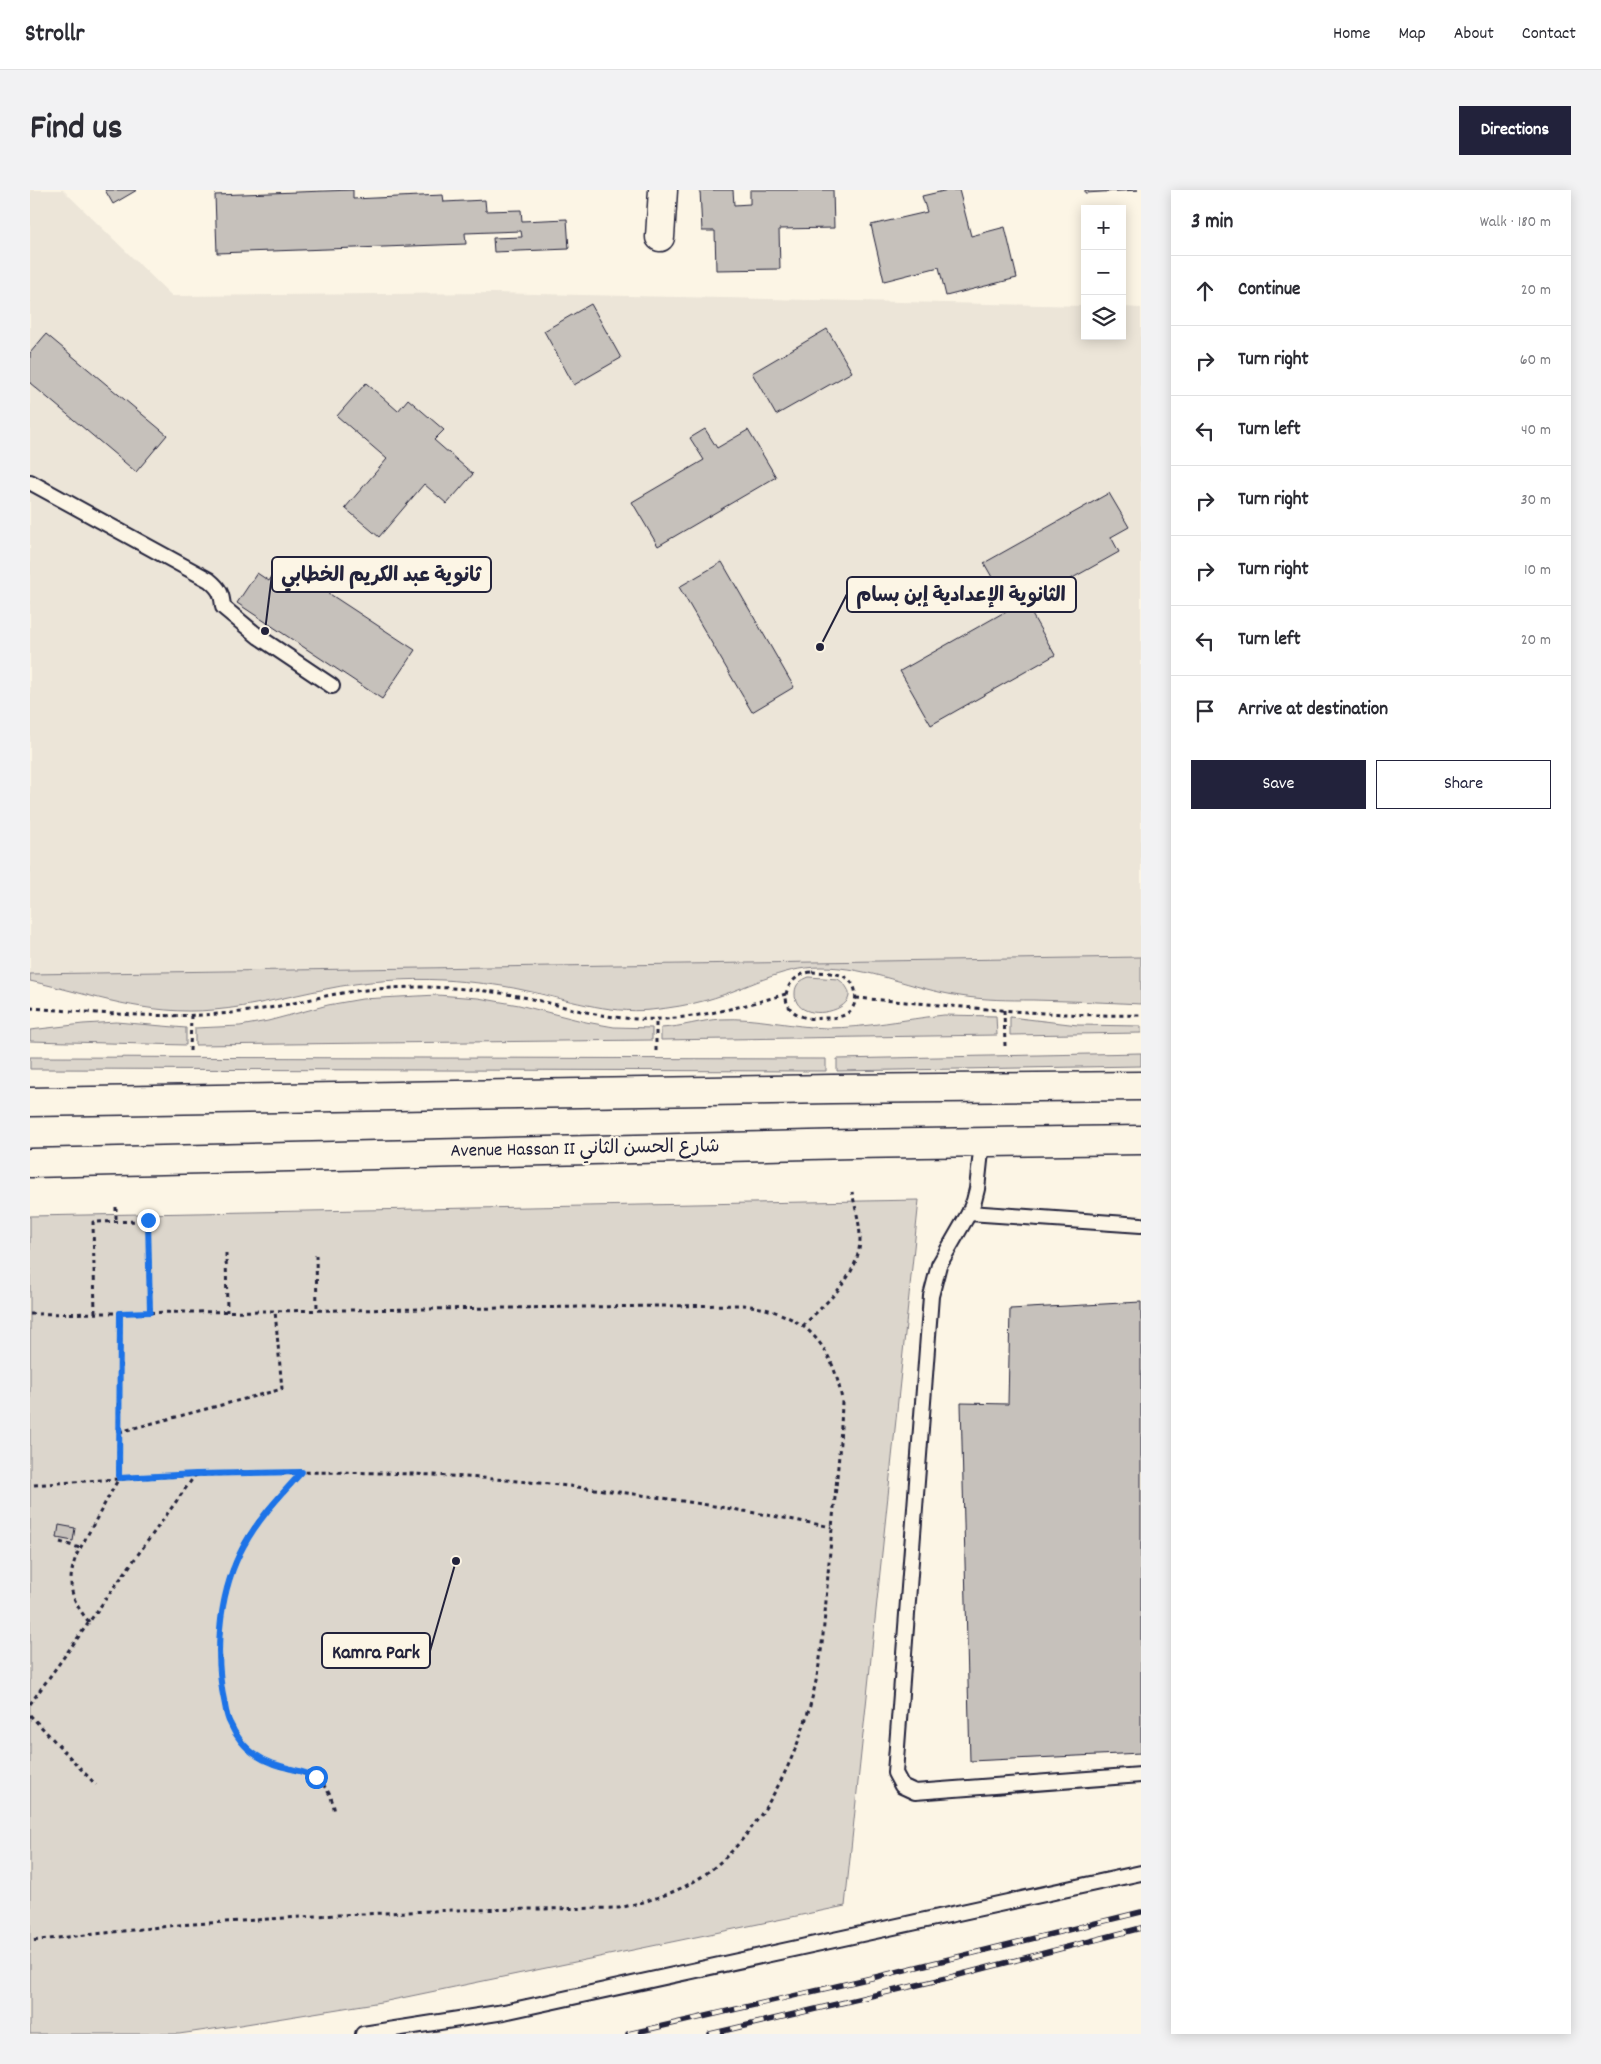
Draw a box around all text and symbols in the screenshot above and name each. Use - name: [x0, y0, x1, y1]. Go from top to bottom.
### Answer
- text: Strollr: [25, 18, 84, 52]
- text: Home: [1333, 22, 1370, 47]
- text: Map: [1398, 22, 1426, 47]
- text: About: [1454, 22, 1494, 47]
- text: Contact: [1522, 22, 1576, 47]
- text: Find us: [30, 105, 122, 155]
- button: Directions: [1459, 106, 1571, 155]
- map controls: [1081, 205, 1126, 340]
- button: +: [1081, 205, 1126, 250]
- text: 3 min: [1191, 208, 1233, 238]
- text: Walk · 180 m: [1480, 211, 1551, 234]
- button: −: [1081, 250, 1126, 295]
- icon: ahead: [1191, 277, 1219, 305]
- text: Continue: [1238, 277, 1300, 304]
- text: 20 m: [1521, 279, 1551, 302]
- button: layers: [1081, 295, 1126, 340]
- icon: right: [1191, 347, 1219, 375]
- text: Turn right: [1238, 347, 1309, 374]
- text: 60 m: [1520, 349, 1551, 372]
- icon: left: [1191, 417, 1219, 445]
- text: Turn left: [1238, 417, 1301, 444]
- text: 40 m: [1521, 419, 1551, 442]
- icon: right: [1191, 487, 1219, 515]
- text: Turn right: [1238, 487, 1309, 514]
- text: 30 m: [1521, 489, 1551, 512]
- callout: ثانوية عبد الكريم الخطابي: [272, 557, 491, 592]
- icon: right: [1191, 557, 1219, 585]
- text: Turn right: [1238, 557, 1309, 584]
- text: 10 m: [1524, 559, 1551, 582]
- text: ثانوية عبد الكريم الخطابي: [281, 563, 482, 592]
- callout: الثانوية الإعدادية إبن بسام: [847, 577, 1076, 612]
- text: الثانوية الإعدادية إبن بسام: [856, 583, 1066, 611]
- icon: left: [1191, 627, 1219, 655]
- text: Turn left: [1238, 627, 1301, 654]
- text: 20 m: [1521, 629, 1551, 652]
- icon: arrive: [1191, 697, 1219, 725]
- text: Arrive at destination: [1238, 697, 1388, 724]
- button: Save: [1191, 760, 1366, 809]
- button: Share: [1376, 760, 1551, 809]
- street label: Avenue Hassan II شارع الحسن الثاني: [450, 1134, 720, 1166]
- route end: [137, 1209, 160, 1232]
- callout: Kamra Park: [322, 1633, 430, 1668]
- text: Kamra Park: [332, 1640, 420, 1668]
- route start: [305, 1766, 328, 1789]

